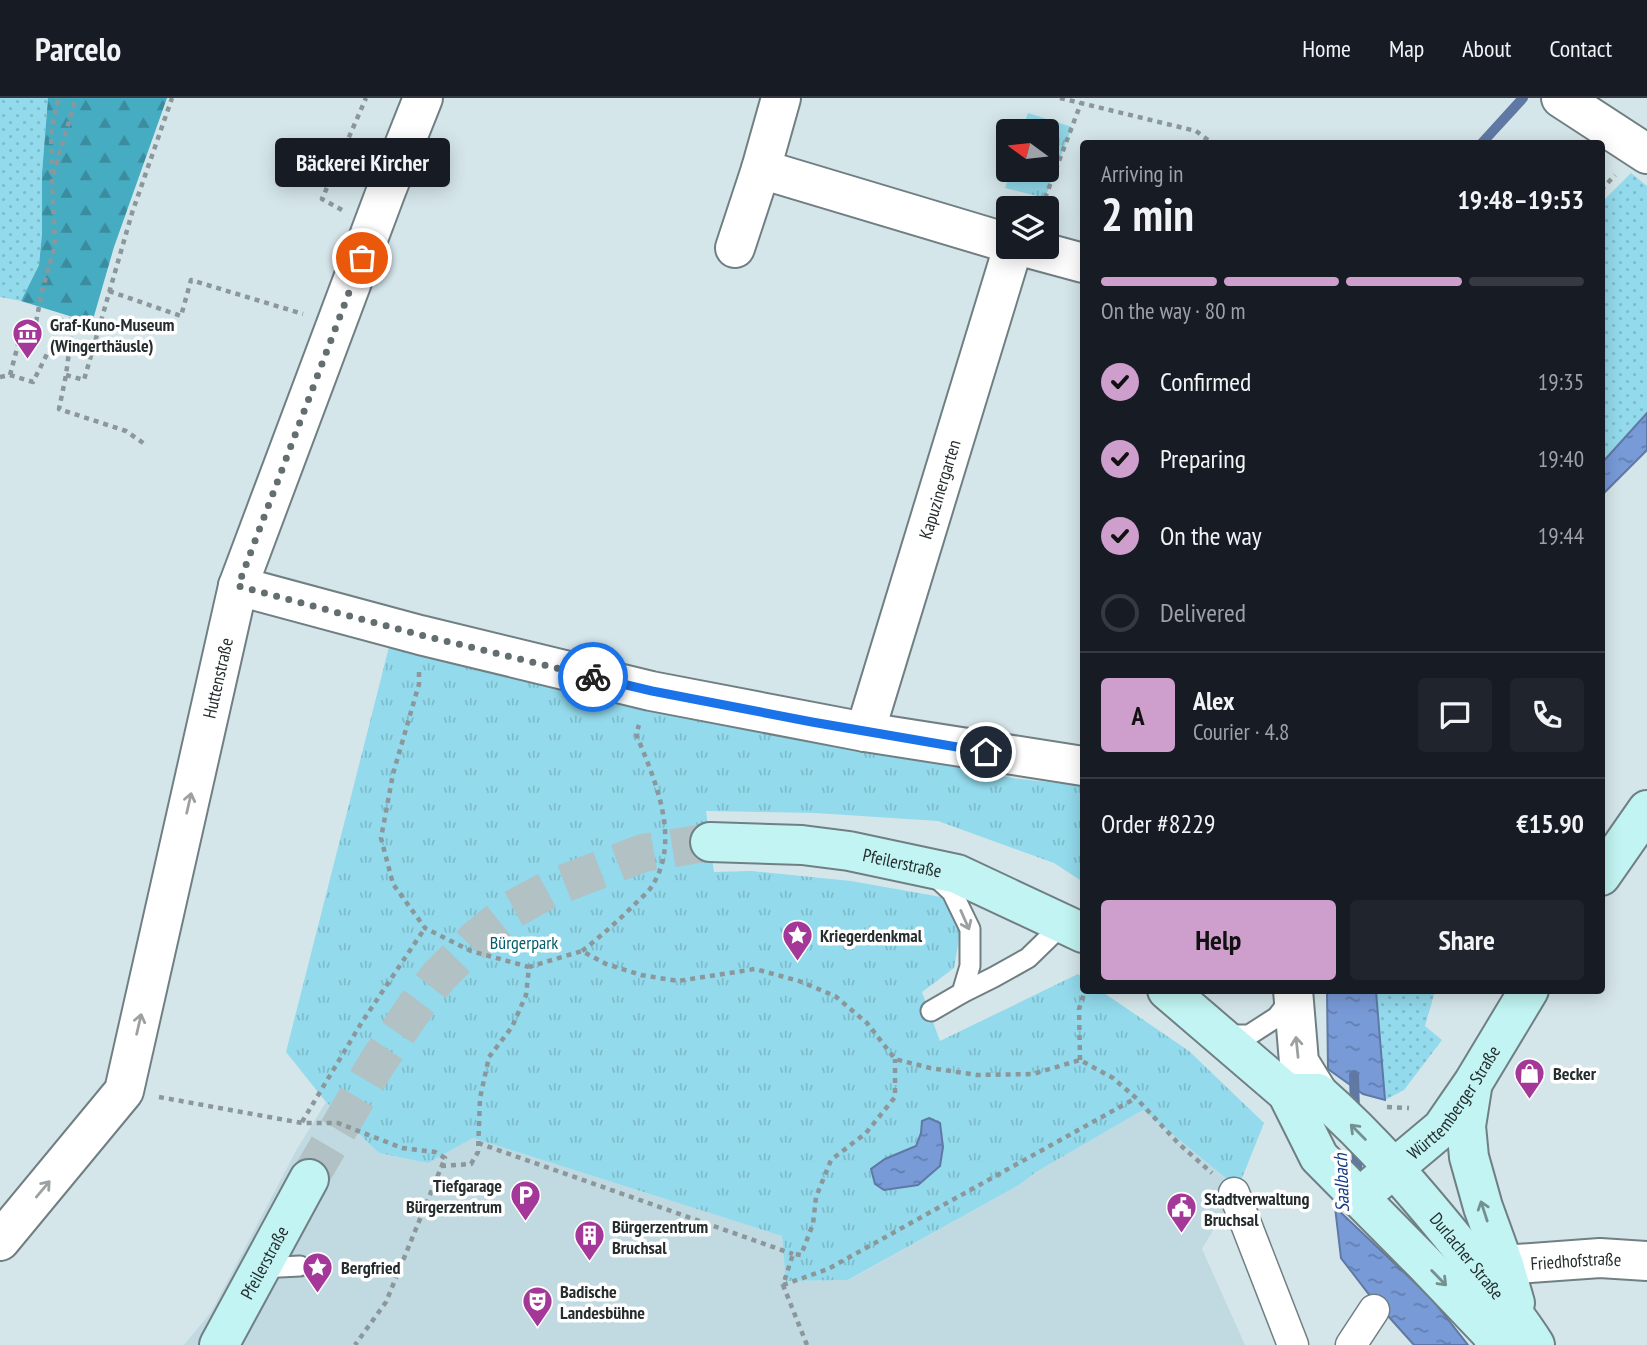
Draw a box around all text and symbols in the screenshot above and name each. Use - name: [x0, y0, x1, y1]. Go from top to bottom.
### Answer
- text: Parcelo: [35, 27, 121, 70]
- text: Home: [1302, 33, 1351, 64]
- text: Map: [1389, 33, 1424, 64]
- text: About: [1462, 33, 1511, 64]
- text: Contact: [1549, 33, 1612, 64]
- north arrow: [996, 119, 1059, 182]
- map controls: [996, 119, 1059, 259]
- callout: Bäckerei Kircher: [274, 139, 450, 188]
- text: Bäckerei Kircher: [296, 148, 429, 177]
- text: Arriving in: [1101, 159, 1183, 188]
- text: 19:48–19:53: [1457, 183, 1584, 216]
- text: 2 min: [1101, 184, 1194, 244]
- button: layers: [996, 196, 1059, 259]
- pin: [332, 228, 392, 288]
- icon: bag: [343, 239, 381, 277]
- text: On the way · 80 m: [1101, 296, 1245, 325]
- place label: Graf-Kuno-Museum (Wingerthäusle): [50, 313, 174, 357]
- museum icon: Graf-Kuno-Museum (Wingerthäusle): [10, 317, 44, 361]
- icon: check: [1101, 363, 1139, 401]
- text: Confirmed: [1160, 365, 1251, 398]
- text: 19:35: [1538, 367, 1584, 396]
- street label: Kapuzinergarten: [913, 437, 965, 541]
- icon: check: [1101, 440, 1139, 478]
- text: Preparing: [1160, 442, 1246, 475]
- text: 19:40: [1538, 444, 1584, 473]
- icon: check: [1101, 517, 1139, 555]
- text: On the way: [1160, 519, 1262, 552]
- text: 19:44: [1538, 521, 1584, 550]
- text: Delivered: [1160, 596, 1246, 629]
- street label: Huttenstraße: [197, 635, 237, 721]
- courier: [558, 642, 628, 712]
- icon: bike: [574, 658, 612, 696]
- button: chat: [1418, 678, 1492, 752]
- button: phone: [1510, 678, 1584, 752]
- text: Alex: [1193, 684, 1234, 717]
- text: A: [1131, 699, 1145, 732]
- text: Courier · 4.8: [1193, 717, 1289, 746]
- pin: [956, 722, 1016, 782]
- icon: home: [967, 733, 1005, 771]
- one-way arrow: [183, 792, 196, 815]
- text: Order #8229: [1101, 807, 1216, 840]
- text: €15.90: [1516, 807, 1584, 840]
- street label: Pfeilerstraße: [861, 843, 944, 882]
- button: Help: [1101, 900, 1336, 980]
- button: Share: [1350, 900, 1584, 980]
- one-way arrow: [959, 909, 972, 930]
- place icon: Kriegerdenkmal: [780, 918, 814, 962]
- place label: Kriegerdenkmal: [820, 924, 923, 947]
- park label: Bürgerpark: [490, 931, 558, 954]
- one-way arrow: [132, 1013, 146, 1036]
- one-way arrow: [1291, 1037, 1304, 1059]
- street label: Württemberger Straße: [1402, 1041, 1505, 1164]
- shop icon: Becker: [1513, 1056, 1547, 1100]
- place label: Becker: [1553, 1062, 1597, 1085]
- one-way arrow: [1350, 1124, 1367, 1141]
- water label: Saalbach: [1328, 1152, 1354, 1213]
- place label: Tiefgarage Bürgerzentrum: [406, 1174, 502, 1218]
- parking icon: Tiefgarage Bürgerzentrum: [508, 1178, 542, 1222]
- one-way arrow: [36, 1180, 51, 1198]
- place label: Stadtverwaltung Bruchsal: [1204, 1187, 1309, 1231]
- public building icon: Stadtverwaltung Bruchsal: [1164, 1191, 1198, 1235]
- one-way arrow: [1477, 1200, 1490, 1222]
- street label: Durlacher Straße: [1425, 1207, 1509, 1304]
- place label: Bürgerzentrum Bruchsal: [612, 1215, 708, 1259]
- building icon: Bürgerzentrum Bruchsal: [572, 1219, 606, 1263]
- street label: Pfeilerstraße: [235, 1222, 293, 1303]
- street label: Friedhofstraße: [1530, 1246, 1622, 1275]
- place icon: Bergfried: [301, 1250, 335, 1294]
- place label: Bergfried: [341, 1256, 401, 1279]
- one-way arrow: [1430, 1269, 1447, 1286]
- place label: Badische Landesbühne: [560, 1280, 645, 1324]
- theatre icon: Badische Landesbühne: [520, 1284, 554, 1328]

